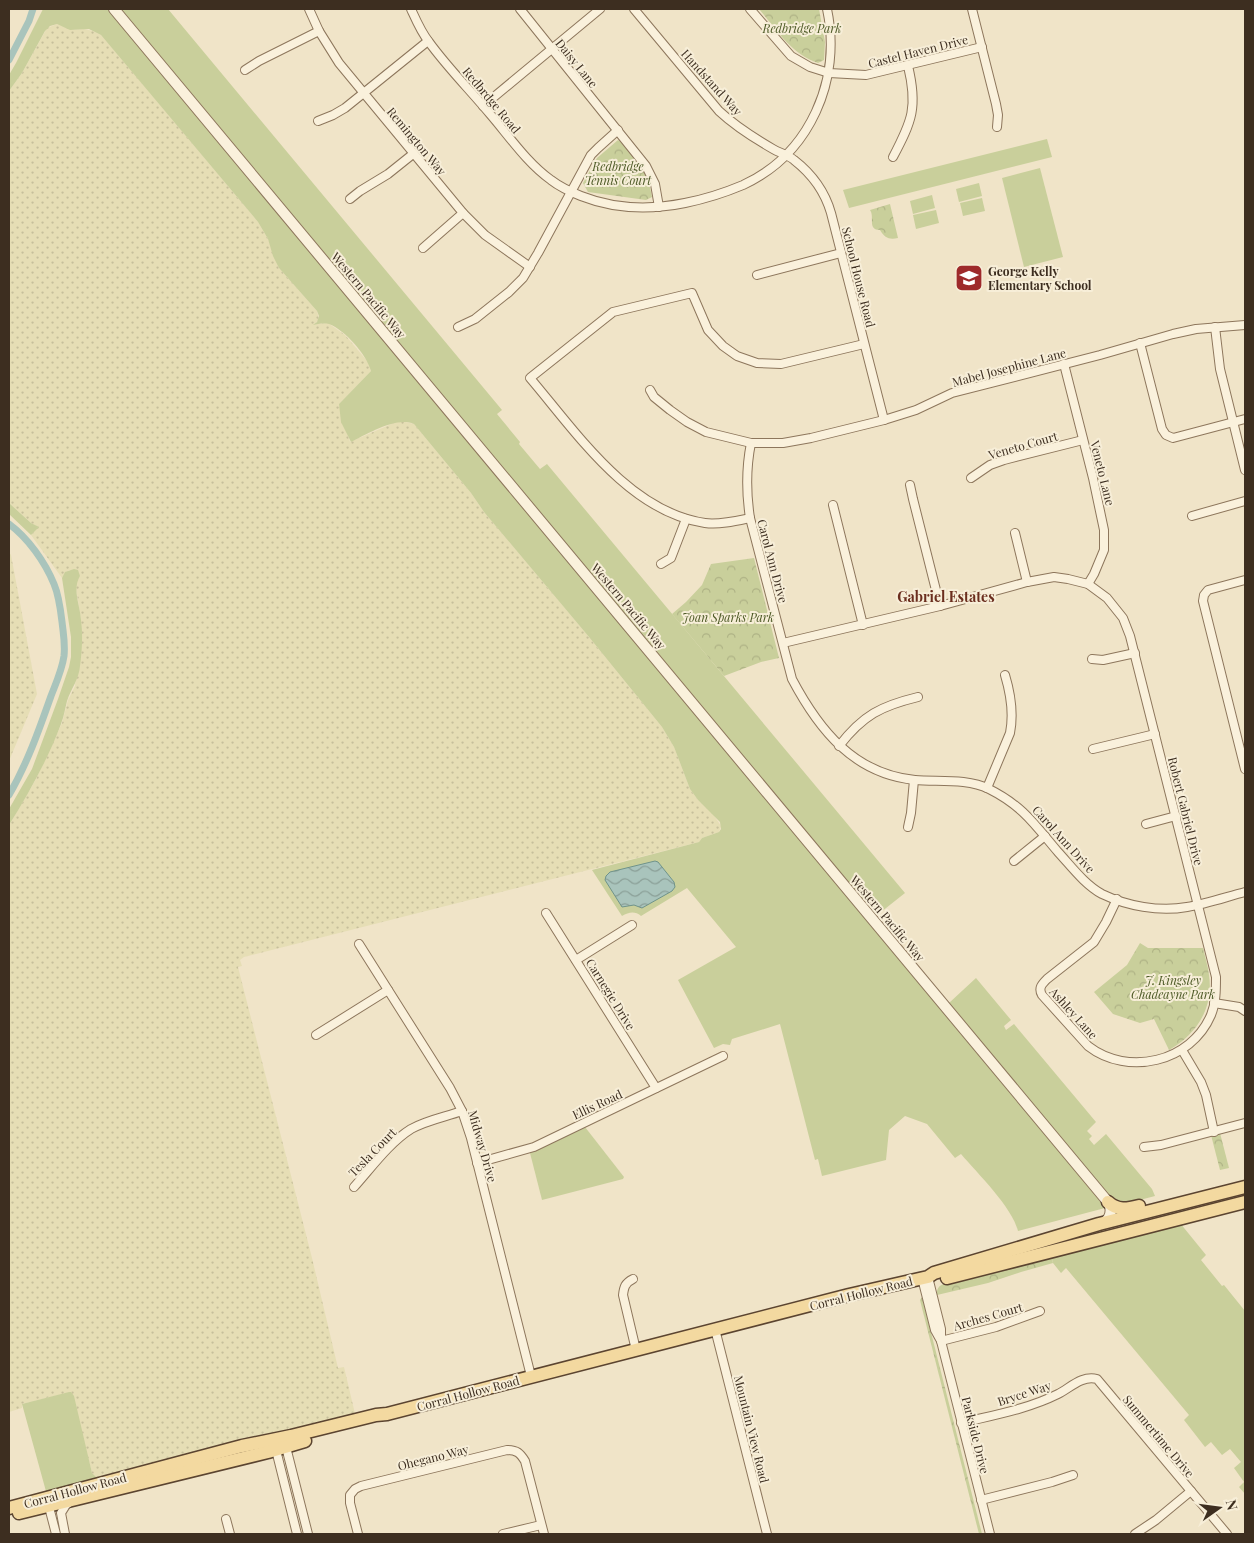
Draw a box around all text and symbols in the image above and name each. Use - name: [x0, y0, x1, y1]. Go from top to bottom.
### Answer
- park label: Redbridge Park: [762, 20, 842, 36]
- street label: Castel Haven Drive: [866, 31, 970, 71]
- street label: Daisy Lane: [552, 35, 602, 91]
- street label: Handstand Way: [678, 46, 746, 118]
- street label: Redbrdge Road: [459, 63, 525, 137]
- street label: Remington Way: [384, 104, 450, 178]
- park label: Redbridge Tennis Court: [585, 158, 652, 188]
- street label: School House Road: [839, 225, 879, 329]
- street label: Western Pacific Way: [328, 248, 410, 341]
- school or university icon: George Kelly Elementary School: [954, 263, 984, 293]
- place label: George Kelly Elementary School: [988, 263, 1092, 293]
- street label: Mabel Josephine Lane: [950, 344, 1068, 390]
- street label: Veneto Court: [986, 427, 1060, 463]
- street label: Veneto Lane: [1087, 438, 1119, 507]
- street label: Carol Ann Drive: [754, 517, 792, 605]
- street label: Western Pacific Way: [588, 559, 670, 652]
- district label: Gabriel Estates: [897, 587, 995, 606]
- park label: Joan Sparks Park: [682, 609, 774, 625]
- street label: Robert Gabriel Drive: [1165, 755, 1207, 867]
- street label: Carol Ann Drive: [1029, 802, 1099, 876]
- street label: Western Pacific Way: [847, 871, 929, 964]
- street label: Carnegie Drive: [583, 955, 639, 1033]
- park label: J. Kingsley Chadeayne Park: [1131, 972, 1215, 1002]
- street label: Ashley Lane: [1046, 983, 1101, 1042]
- street label: Ellis Road: [569, 1085, 625, 1123]
- street label: Midway Drive: [465, 1108, 501, 1184]
- street label: Tesla Court: [345, 1124, 400, 1180]
- street label: Corral Hollow Road: [808, 1272, 914, 1314]
- street label: Arches Court: [951, 1298, 1025, 1334]
- street label: Corral Hollow Road: [415, 1372, 521, 1414]
- street label: Mountain View Road: [731, 1373, 773, 1485]
- street label: Bryce Way: [995, 1377, 1053, 1409]
- street label: Summertime Drive: [1120, 1391, 1198, 1481]
- street label: Parkside Drive: [959, 1395, 993, 1475]
- street label: Ohegano Way: [396, 1440, 470, 1474]
- street label: Corral Hollow Road: [22, 1469, 128, 1511]
- north arrow: [1194, 1483, 1244, 1533]
- text: N: [1222, 1498, 1243, 1512]

